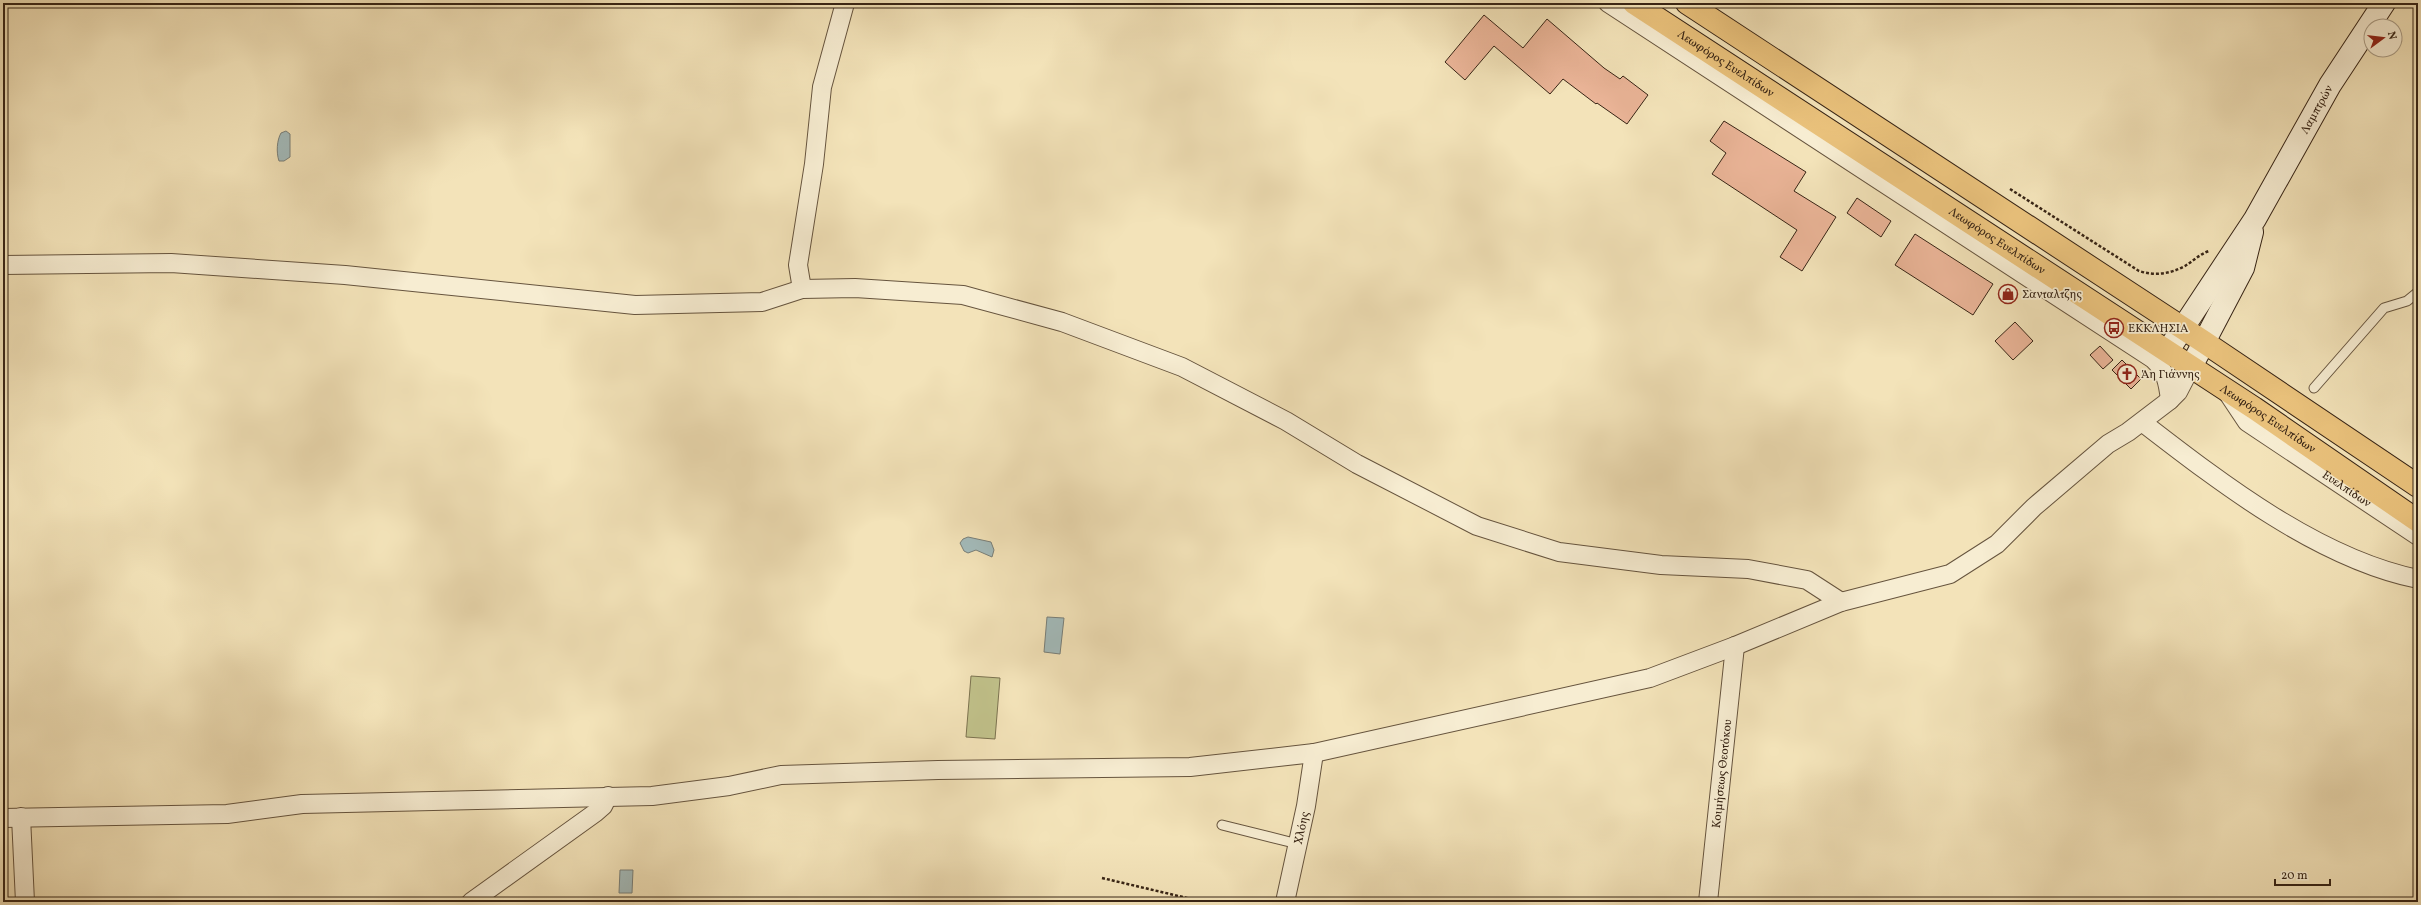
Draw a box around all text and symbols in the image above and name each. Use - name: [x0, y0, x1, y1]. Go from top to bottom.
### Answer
- north arrow: [2363, 18, 2403, 58]
- street label: Λεωφόρος Ευελπίδων: [1674, 27, 1777, 102]
- text: N: [2383, 30, 2399, 42]
- street label: Λαμπτρών: [2297, 82, 2337, 137]
- street label: Λεωφόρος Ευελπίδων: [1945, 204, 2048, 279]
- shop icon: Σανταλτζης: [1997, 283, 2019, 305]
- place label: Σανταλτζης: [2022, 287, 2082, 303]
- bus stop icon: ΕΚΚΛΗΣΙΑ: [2103, 317, 2125, 339]
- place label: ΕΚΚΛΗΣΙΑ: [2128, 321, 2189, 337]
- church icon: Άη Γιάννης: [2116, 363, 2138, 385]
- place label: Άη Γιάννης: [2141, 367, 2200, 383]
- street label: Λεωφόρος Ευελπίδων: [2217, 381, 2319, 457]
- street label: Ευελπίδων: [2319, 467, 2374, 512]
- street label: Κοιμήσεως Θεοτόκου: [1709, 718, 1736, 829]
- street label: Χλόης: [1291, 810, 1314, 846]
- scale bar: [2275, 861, 2330, 887]
- text: 20 m: [2281, 868, 2308, 884]

